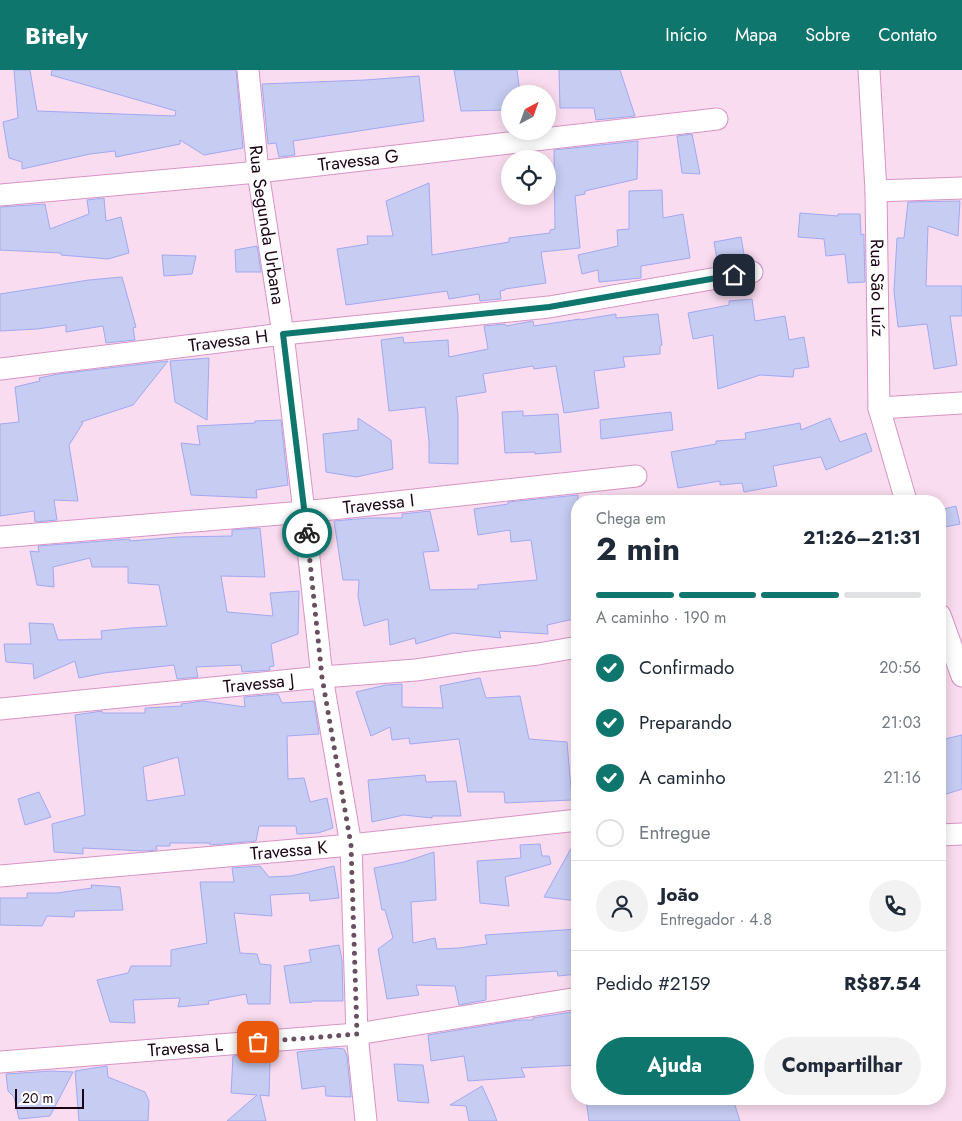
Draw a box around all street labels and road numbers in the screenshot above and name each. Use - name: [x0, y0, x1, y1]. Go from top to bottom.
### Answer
- street label: Travessa G: [316, 143, 400, 178]
- street label: Rua Segunda Urbana: [242, 144, 291, 306]
- street label: Rua São Luíz: [864, 239, 891, 338]
- street label: Travessa H: [187, 323, 270, 359]
- street label: Travessa I: [342, 487, 416, 521]
- street label: Travessa J: [222, 667, 296, 700]
- street label: Travessa K: [249, 834, 329, 867]
- street label: Travessa L: [147, 1032, 224, 1063]

